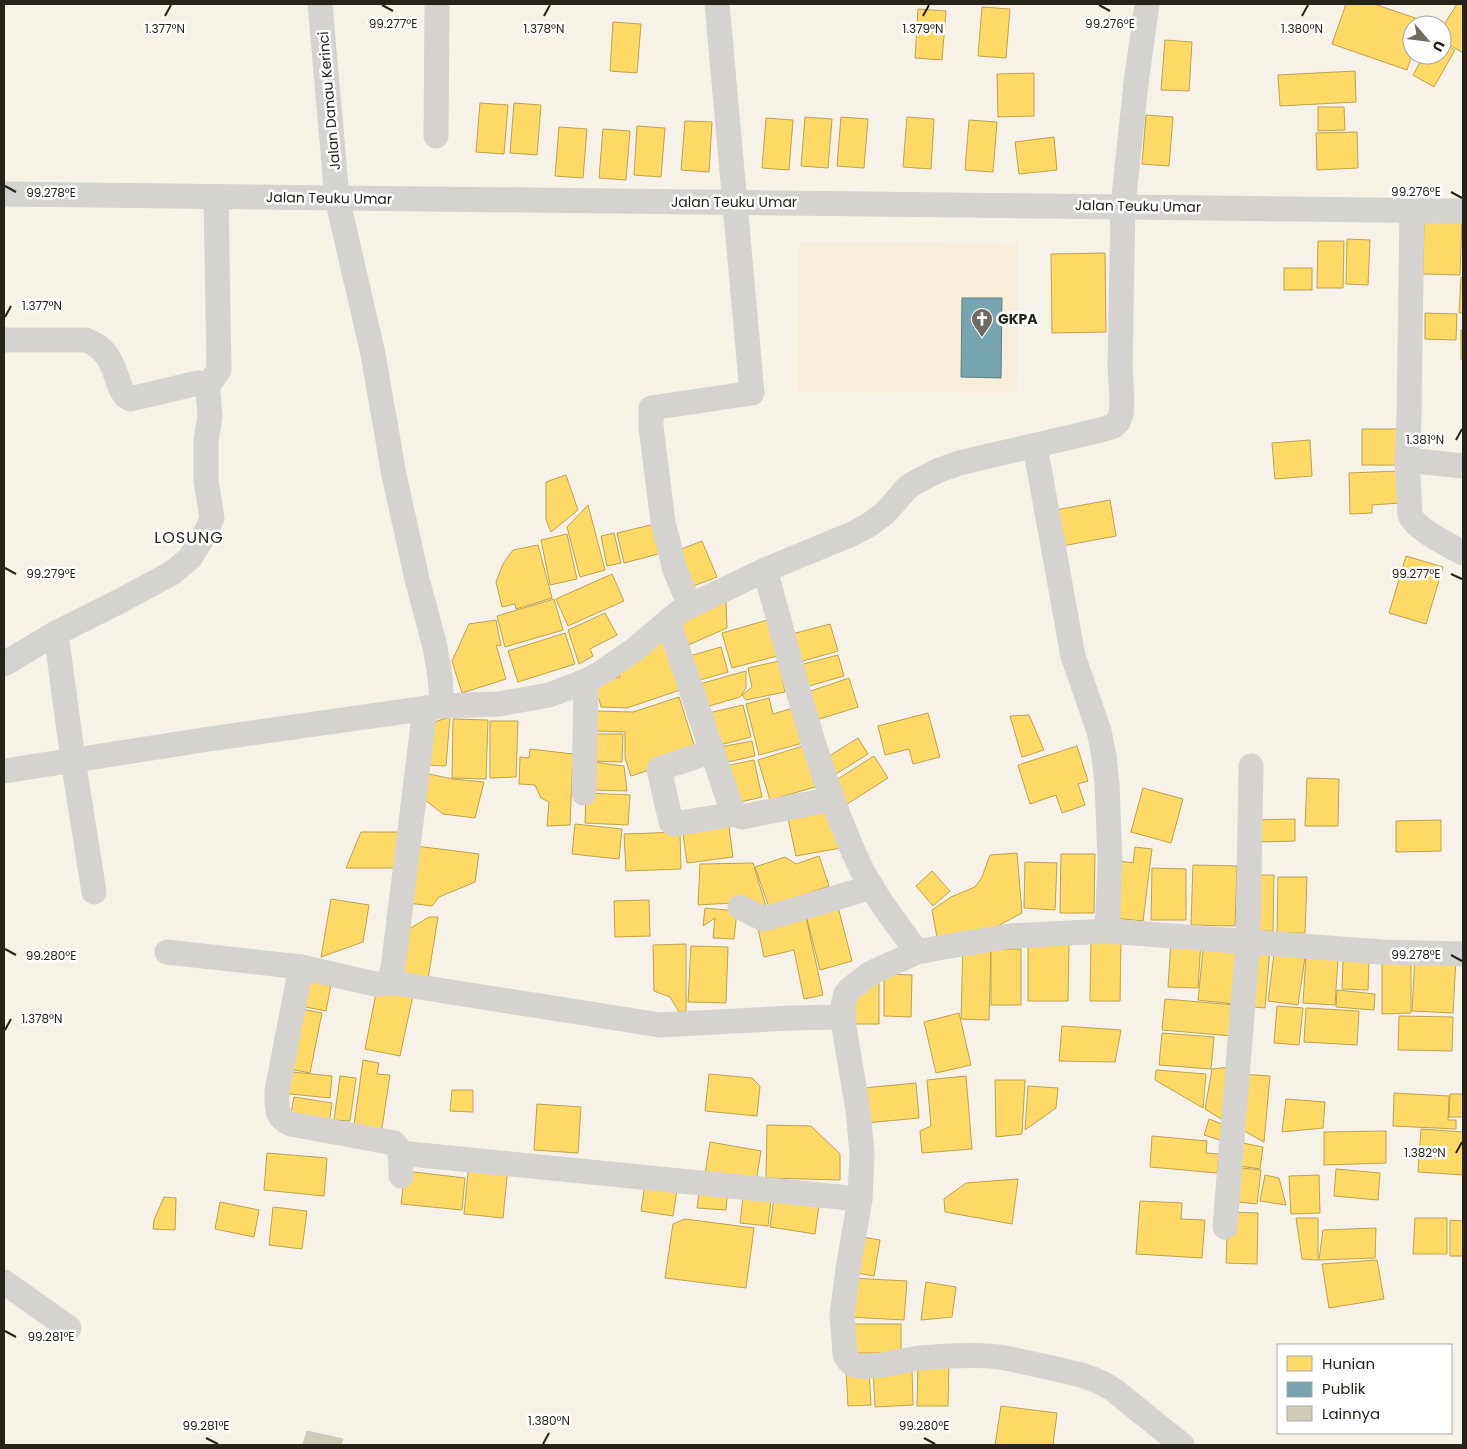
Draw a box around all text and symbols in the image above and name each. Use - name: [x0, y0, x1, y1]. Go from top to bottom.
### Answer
- text: 99.277°E: [369, 15, 417, 32]
- text: 99.276°E: [1085, 15, 1135, 32]
- north arrow: [1402, 15, 1452, 65]
- text: 1.377°N: [145, 20, 185, 37]
- text: 1.378°N: [524, 20, 564, 37]
- text: 1.379°N: [903, 20, 943, 37]
- text: 1.380°N: [1281, 20, 1323, 37]
- street label: Jalan Danau Kerinci: [313, 31, 345, 171]
- text: U: [1427, 37, 1450, 55]
- text: 99.276°E: [1391, 183, 1441, 200]
- text: 99.278°E: [26, 184, 76, 201]
- street label: Jalan Teuku Umar: [266, 187, 392, 209]
- street label: Jalan Teuku Umar: [671, 192, 797, 212]
- street label: Jalan Teuku Umar: [1075, 195, 1201, 217]
- text: 1.377°N: [22, 297, 62, 314]
- church icon: GKPA: [970, 307, 994, 338]
- place label: GKPA: [998, 309, 1038, 329]
- text: 1.381°N: [1406, 431, 1444, 448]
- district label: LOSUNG: [154, 526, 224, 549]
- text: 99.279°E: [26, 565, 76, 582]
- text: 99.277°E: [1392, 565, 1440, 582]
- text: 99.278°E: [1391, 946, 1441, 963]
- text: 99.280°E: [26, 947, 76, 964]
- text: 1.378°N: [22, 1010, 62, 1027]
- text: 1.382°N: [1404, 1144, 1446, 1161]
- text: 99.281°E: [27, 1328, 75, 1345]
- legend: [1277, 1344, 1452, 1434]
- text: Hunian: [1322, 1353, 1375, 1374]
- text: Publik: [1322, 1378, 1366, 1399]
- text: Lainnya: [1322, 1403, 1380, 1424]
- text: 1.380°N: [528, 1412, 570, 1429]
- text: 99.281°E: [182, 1417, 230, 1434]
- text: 99.280°E: [899, 1417, 949, 1434]

